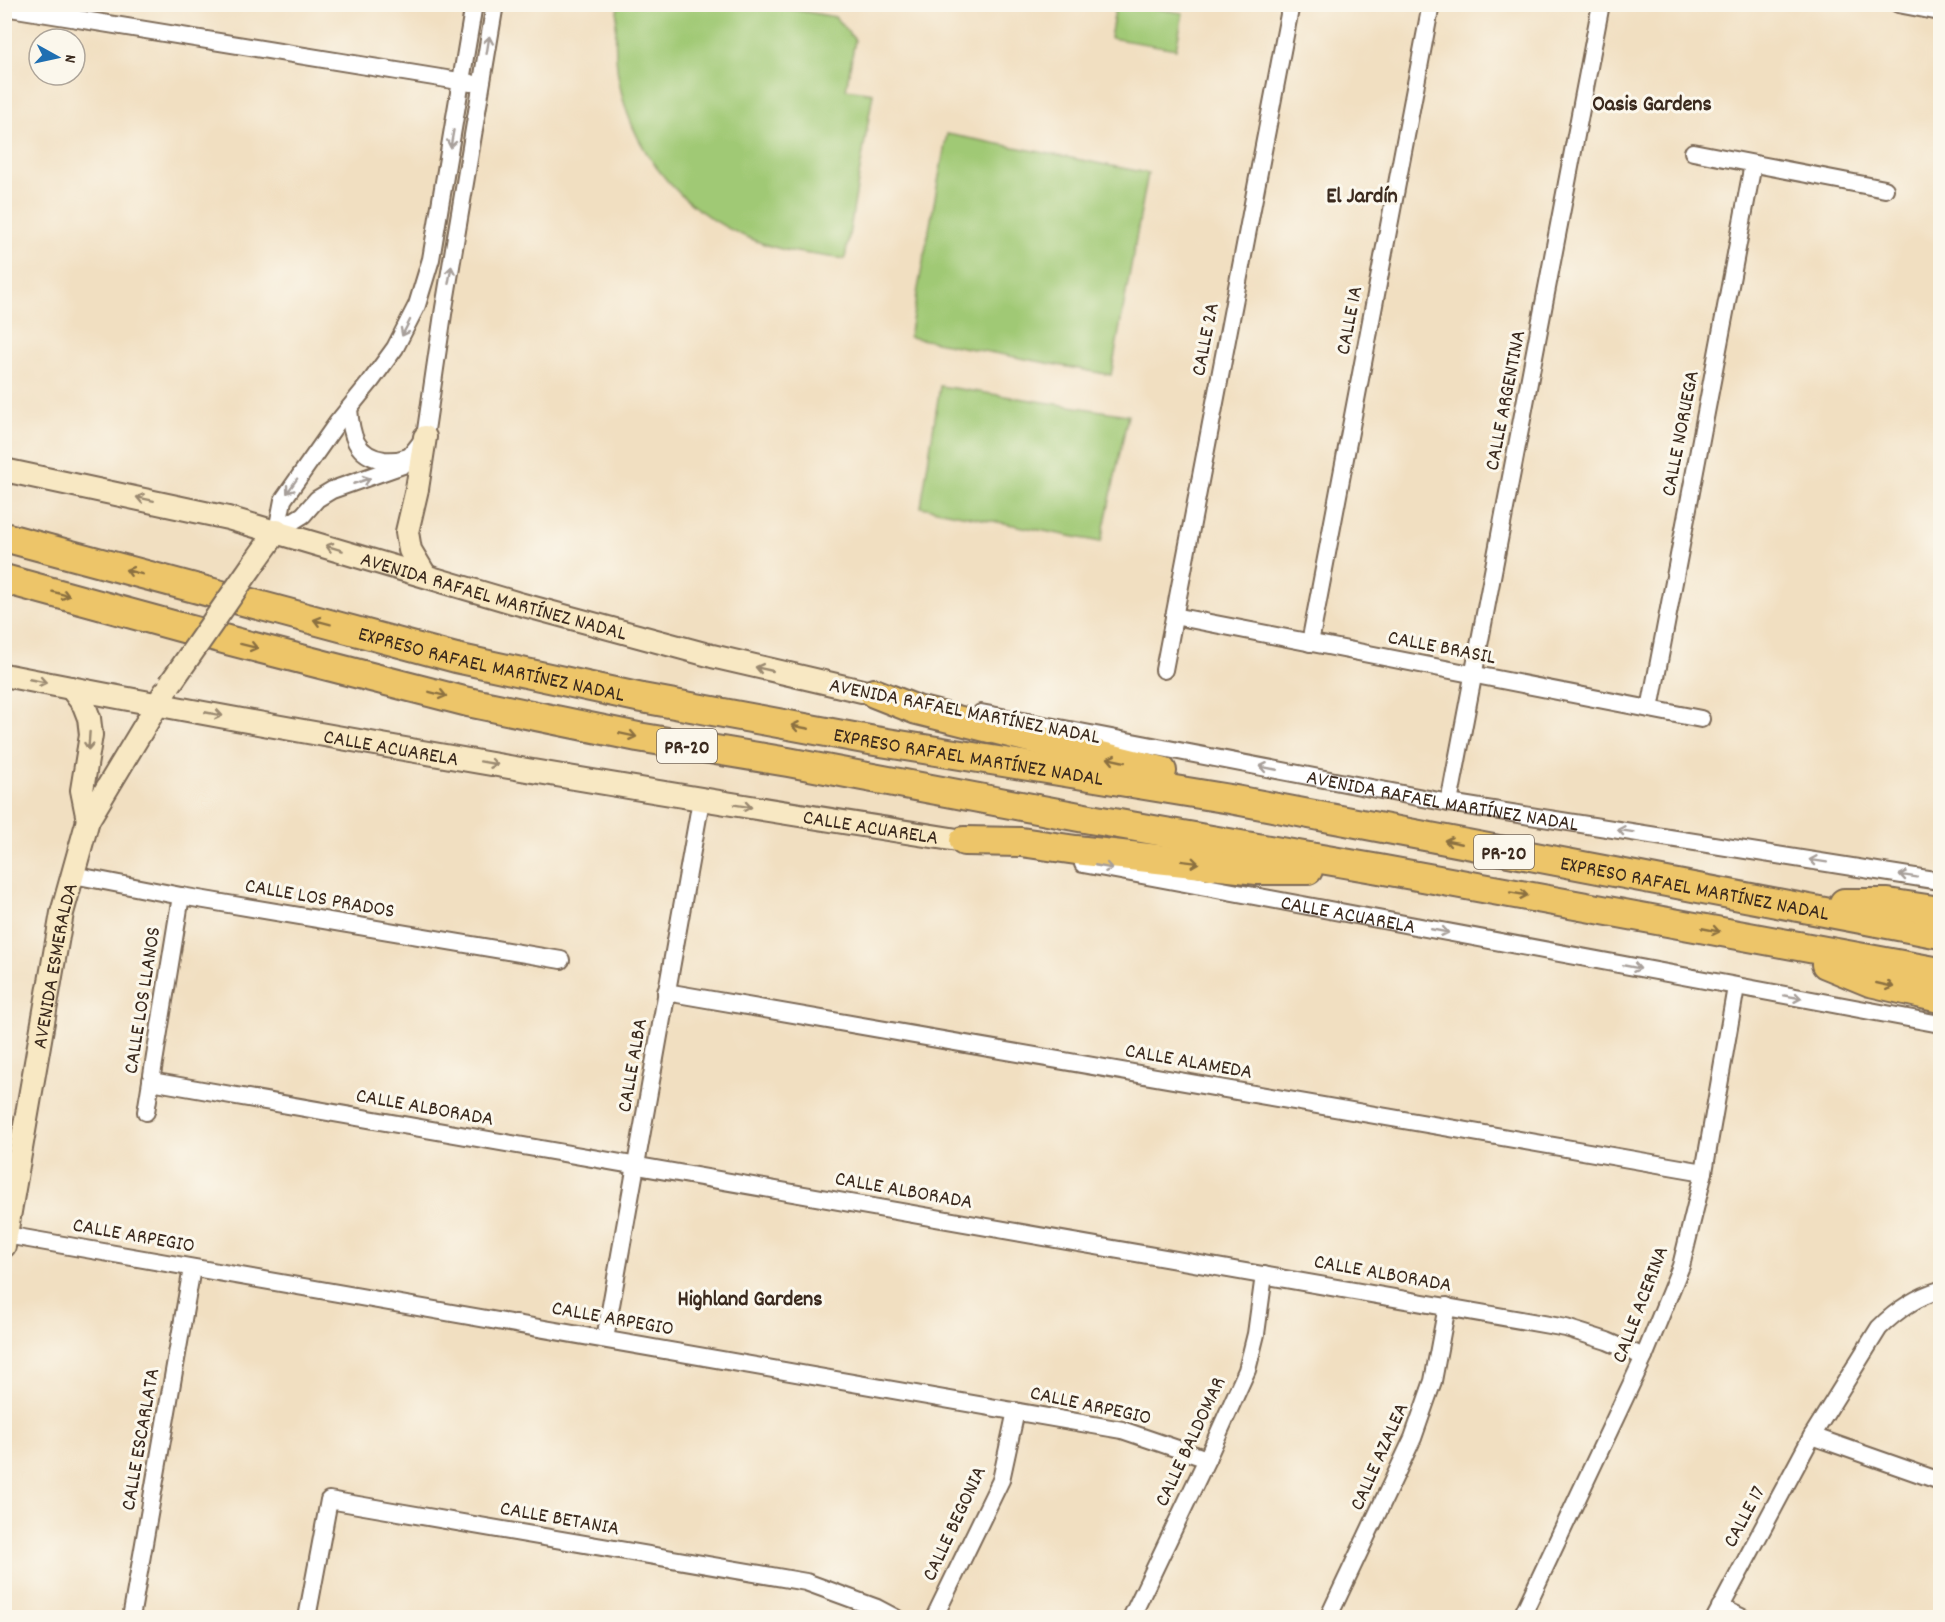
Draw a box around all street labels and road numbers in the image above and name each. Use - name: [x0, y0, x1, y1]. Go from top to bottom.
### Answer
- street label: CALLE 1A: [1330, 284, 1372, 358]
- street label: CALLE 2A: [1185, 300, 1229, 379]
- street label: CALLE ARGENTINA: [1479, 328, 1535, 473]
- street label: CALLE NORUEGA: [1655, 368, 1709, 499]
- street label: AVENIDA RAFAEL MARTÍNEZ NADAL: [356, 546, 630, 650]
- street label: EXPRESO RAFAEL MARTÍNEZ NADAL: [354, 620, 628, 712]
- street label: CALLE BRASIL: [1385, 624, 1498, 674]
- street label: AVENIDA RAFAEL MARTÍNEZ NADAL: [826, 672, 1103, 754]
- street label: EXPRESO RAFAEL MARTÍNEZ NADAL: [831, 722, 1106, 796]
- street label: CALLE ACUARELA: [321, 723, 461, 776]
- road number: PR-20: [657, 729, 717, 763]
- street label: AVENIDA RAFAEL MARTÍNEZ NADAL: [1304, 764, 1581, 841]
- street label: CALLE ACUARELA: [801, 804, 940, 855]
- road number: PR-20: [1474, 835, 1534, 869]
- street label: EXPRESO RAFAEL MARTÍNEZ NADAL: [1557, 850, 1832, 931]
- street label: CALLE LOS PRADOS: [242, 872, 397, 928]
- street label: AVENIDA ESMERALDA: [27, 880, 88, 1051]
- street label: CALLE ACUARELA: [1278, 889, 1418, 944]
- street label: CALLE LOS LLANOS: [118, 925, 170, 1076]
- street label: CALLE ALBA: [611, 1016, 657, 1115]
- street label: CALLE ALAMEDA: [1122, 1037, 1255, 1089]
- street label: CALLE ALBORADA: [353, 1082, 496, 1136]
- street label: CALLE ALBORADA: [832, 1165, 975, 1219]
- street label: CALLE ARPEGIO: [70, 1211, 197, 1262]
- street label: CALLE ACERINA: [1606, 1242, 1678, 1368]
- street label: CALLE ALBORADA: [1311, 1248, 1454, 1302]
- street label: CALLE ARPEGIO: [549, 1294, 676, 1345]
- street label: CALLE ESCARLATA: [115, 1366, 169, 1513]
- street label: CALLE BALDOMAR: [1148, 1372, 1235, 1512]
- street label: CALLE ARPEGIO: [1027, 1379, 1154, 1434]
- street label: CALLE AZALEA: [1344, 1399, 1418, 1516]
- street label: CALLE BEGONIA: [916, 1462, 995, 1587]
- street label: CALLE 17: [1717, 1481, 1774, 1554]
- street label: CALLE BETANIA: [497, 1495, 622, 1545]

